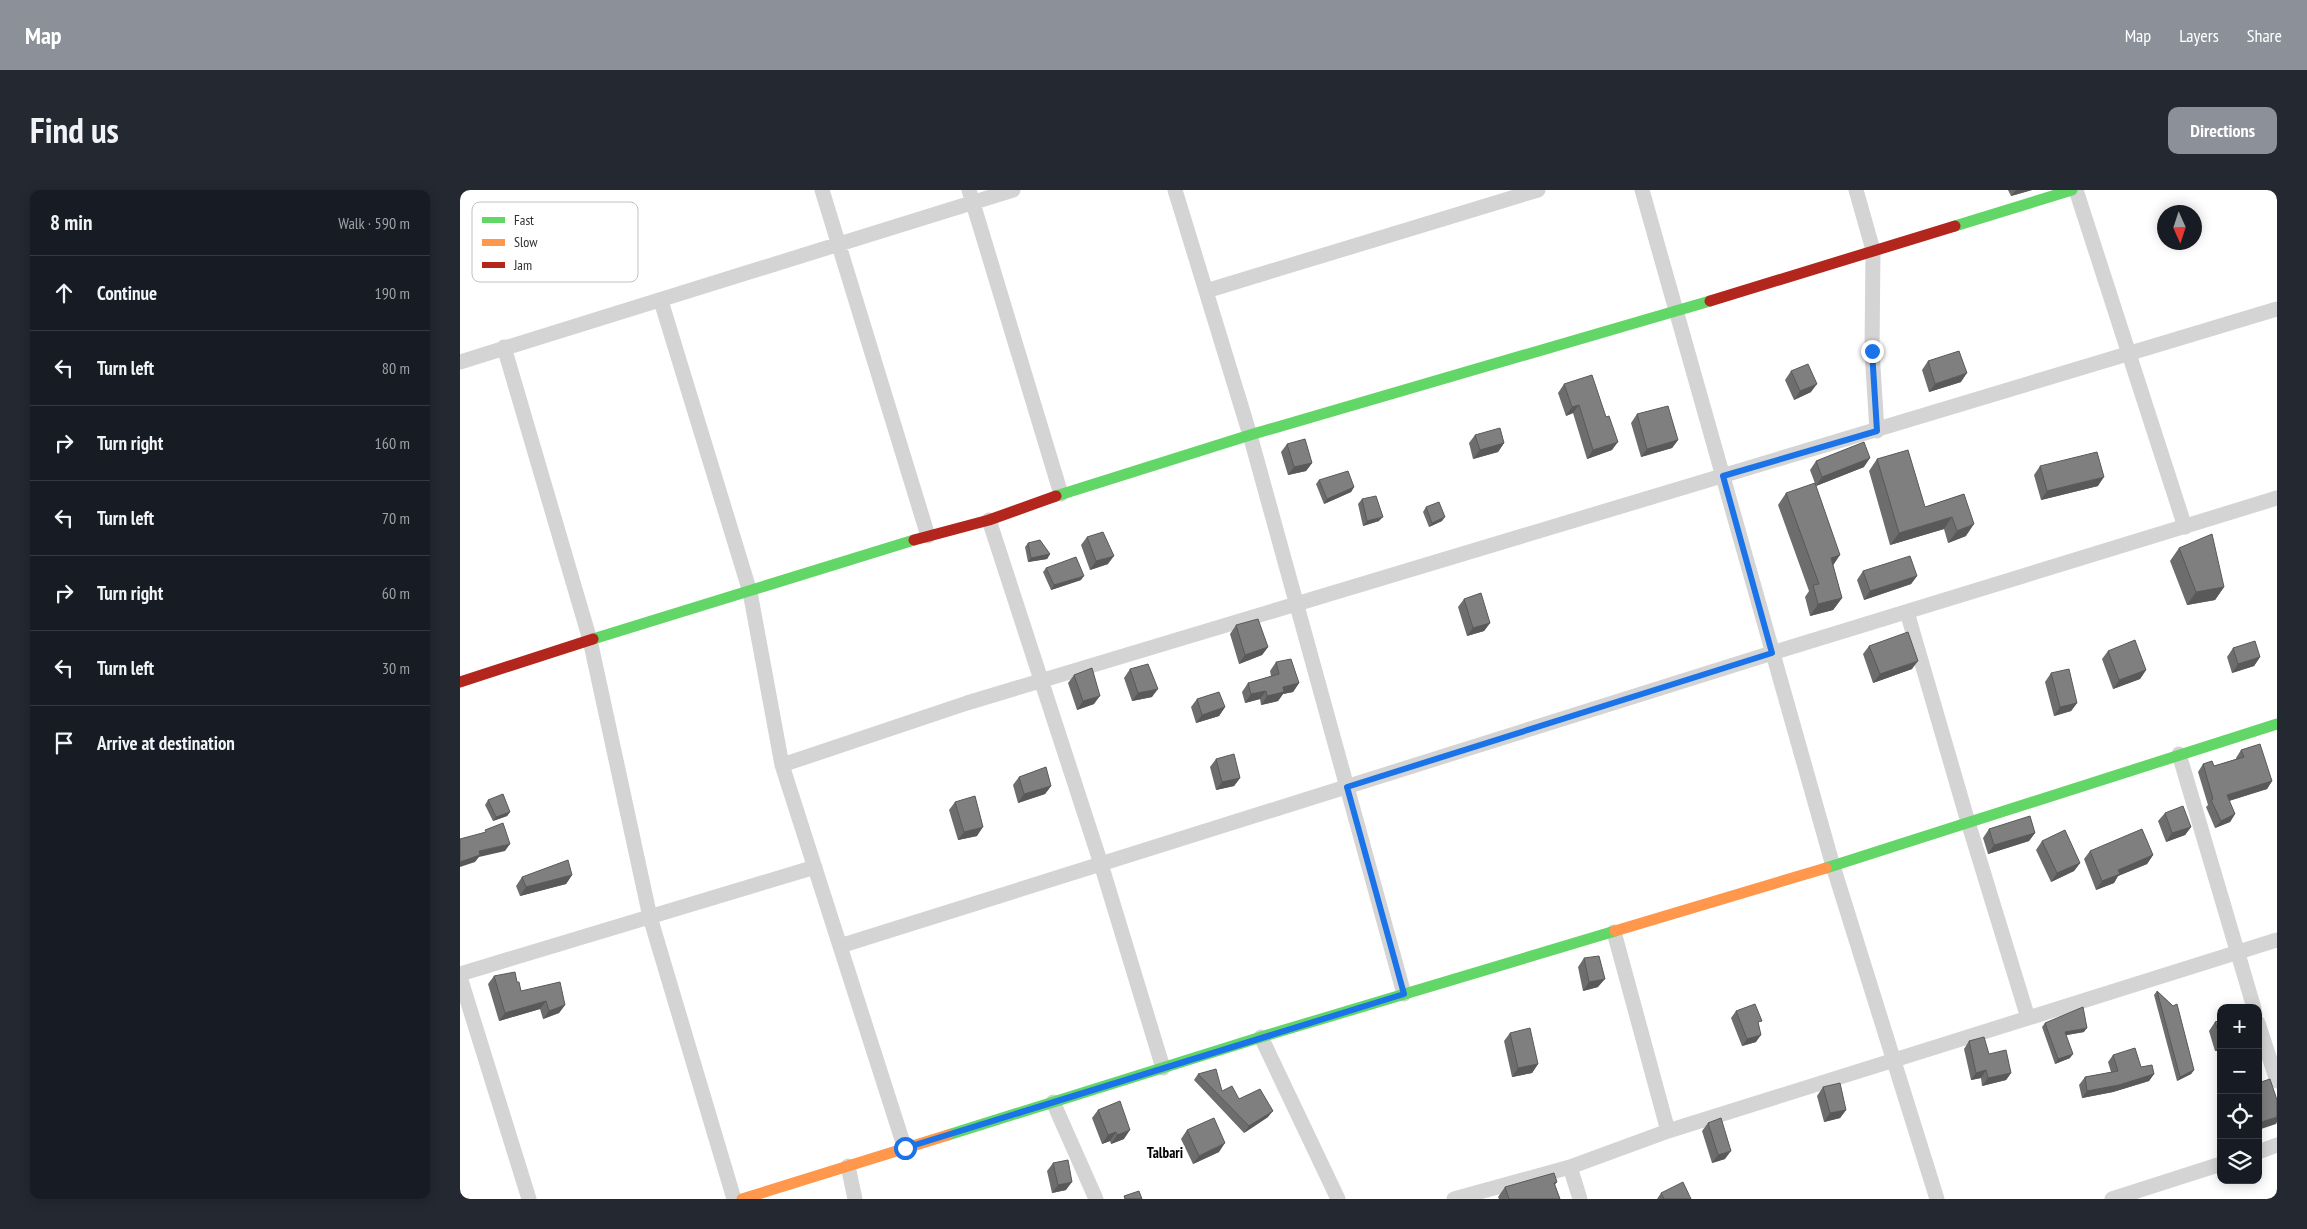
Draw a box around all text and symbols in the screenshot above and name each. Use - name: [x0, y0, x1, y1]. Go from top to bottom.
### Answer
- text: Map: [25, 20, 62, 51]
- text: Map: [2125, 24, 2151, 47]
- text: Layers: [2179, 24, 2219, 47]
- text: Share: [2247, 24, 2282, 47]
- text: Find us: [30, 107, 119, 153]
- button: Directions: [2168, 107, 2277, 154]
- legend: [472, 202, 638, 282]
- north arrow: [2157, 205, 2202, 250]
- text: 8 min: [50, 209, 92, 236]
- text: Fast: [514, 211, 534, 229]
- text: Walk · 590 m: [338, 213, 410, 233]
- text: Slow: [514, 233, 538, 251]
- text: Jam: [513, 256, 532, 274]
- icon: ahead: [50, 279, 78, 307]
- text: Continue: [97, 281, 157, 305]
- text: 190 m: [375, 283, 410, 303]
- route end: [1861, 340, 1884, 363]
- icon: left: [50, 354, 78, 382]
- text: Turn left: [97, 356, 154, 380]
- text: 80 m: [382, 358, 410, 378]
- icon: right: [50, 429, 78, 457]
- text: Turn right: [97, 431, 163, 455]
- text: 160 m: [375, 433, 410, 453]
- icon: left: [50, 504, 78, 532]
- text: Turn left: [97, 506, 154, 530]
- text: 70 m: [382, 508, 410, 528]
- icon: right: [50, 579, 78, 607]
- text: Turn right: [97, 581, 163, 605]
- text: 60 m: [382, 583, 410, 603]
- icon: left: [50, 654, 78, 682]
- text: Turn left: [97, 656, 154, 680]
- text: 30 m: [382, 658, 410, 678]
- icon: arrive: [50, 729, 78, 757]
- text: Arrive at destination: [97, 731, 235, 755]
- map controls: [2217, 1004, 2262, 1184]
- button: +: [2217, 1004, 2262, 1049]
- button: −: [2217, 1049, 2262, 1094]
- button: locate: [2217, 1094, 2262, 1139]
- route start: [894, 1137, 917, 1160]
- button: layers: [2217, 1139, 2262, 1184]
- district label: Talbari: [1147, 1143, 1183, 1162]

